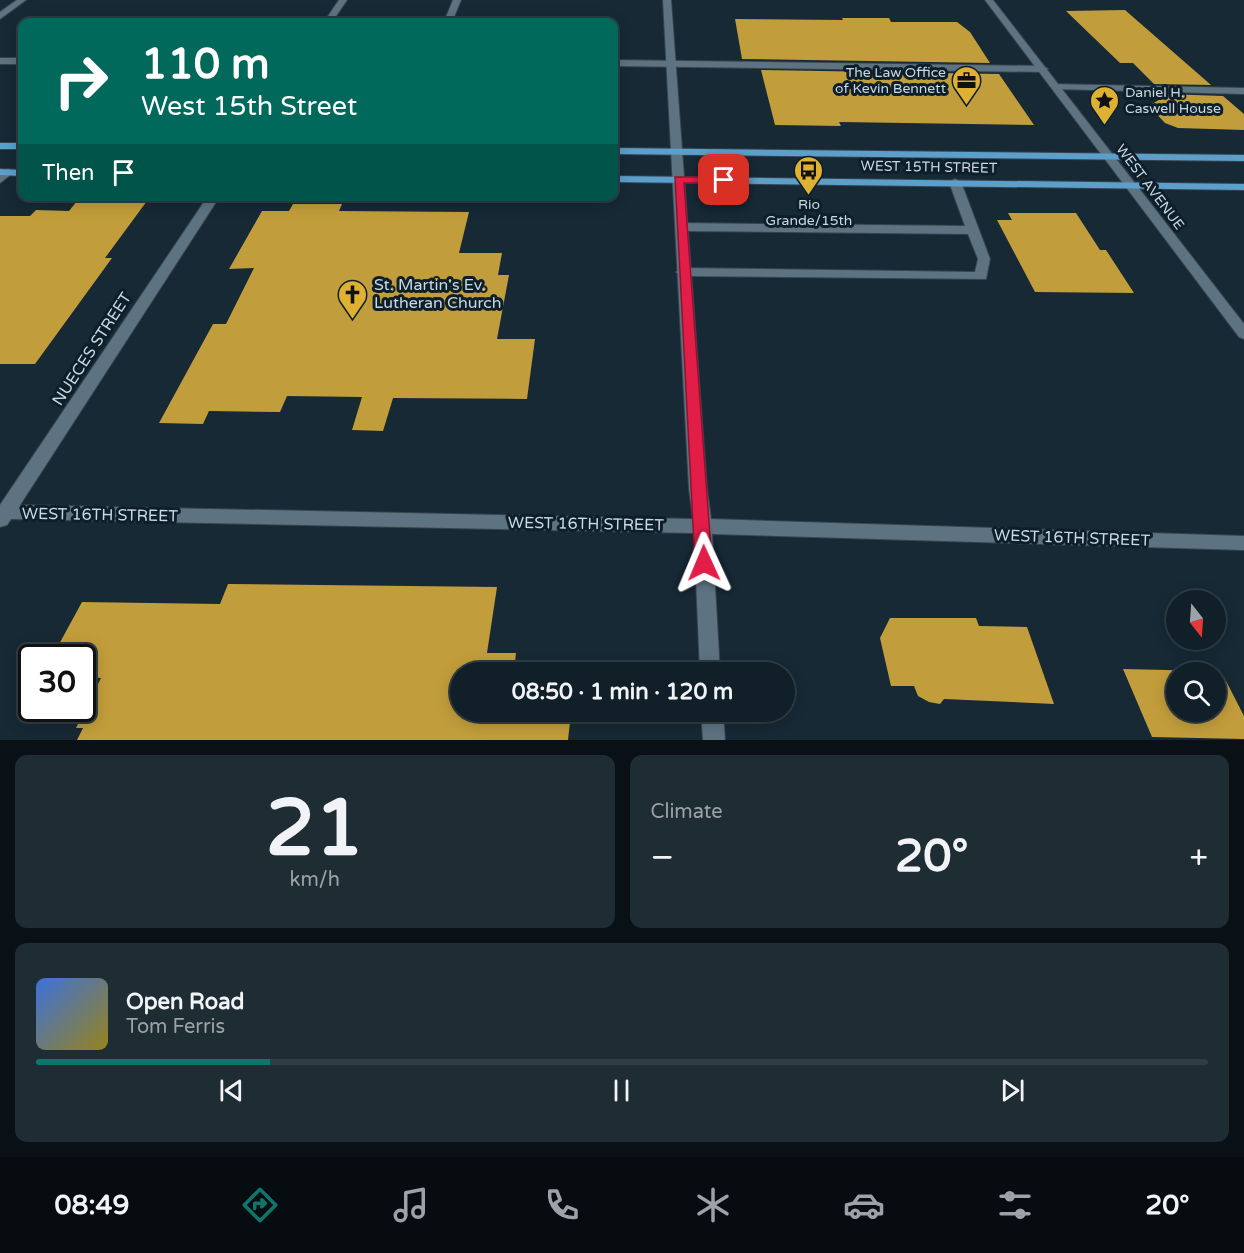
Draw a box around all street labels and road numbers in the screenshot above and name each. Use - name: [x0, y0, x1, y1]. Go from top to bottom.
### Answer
- street label: WEST AVENUE: [1112, 141, 1188, 233]
- street label: WEST 15TH STREET: [861, 157, 998, 177]
- street label: NUECES STREET: [48, 288, 136, 409]
- street label: WEST 16TH STREET: [22, 504, 179, 526]
- street label: WEST 16TH STREET: [508, 513, 665, 535]
- street label: WEST 16TH STREET: [994, 525, 1151, 551]

